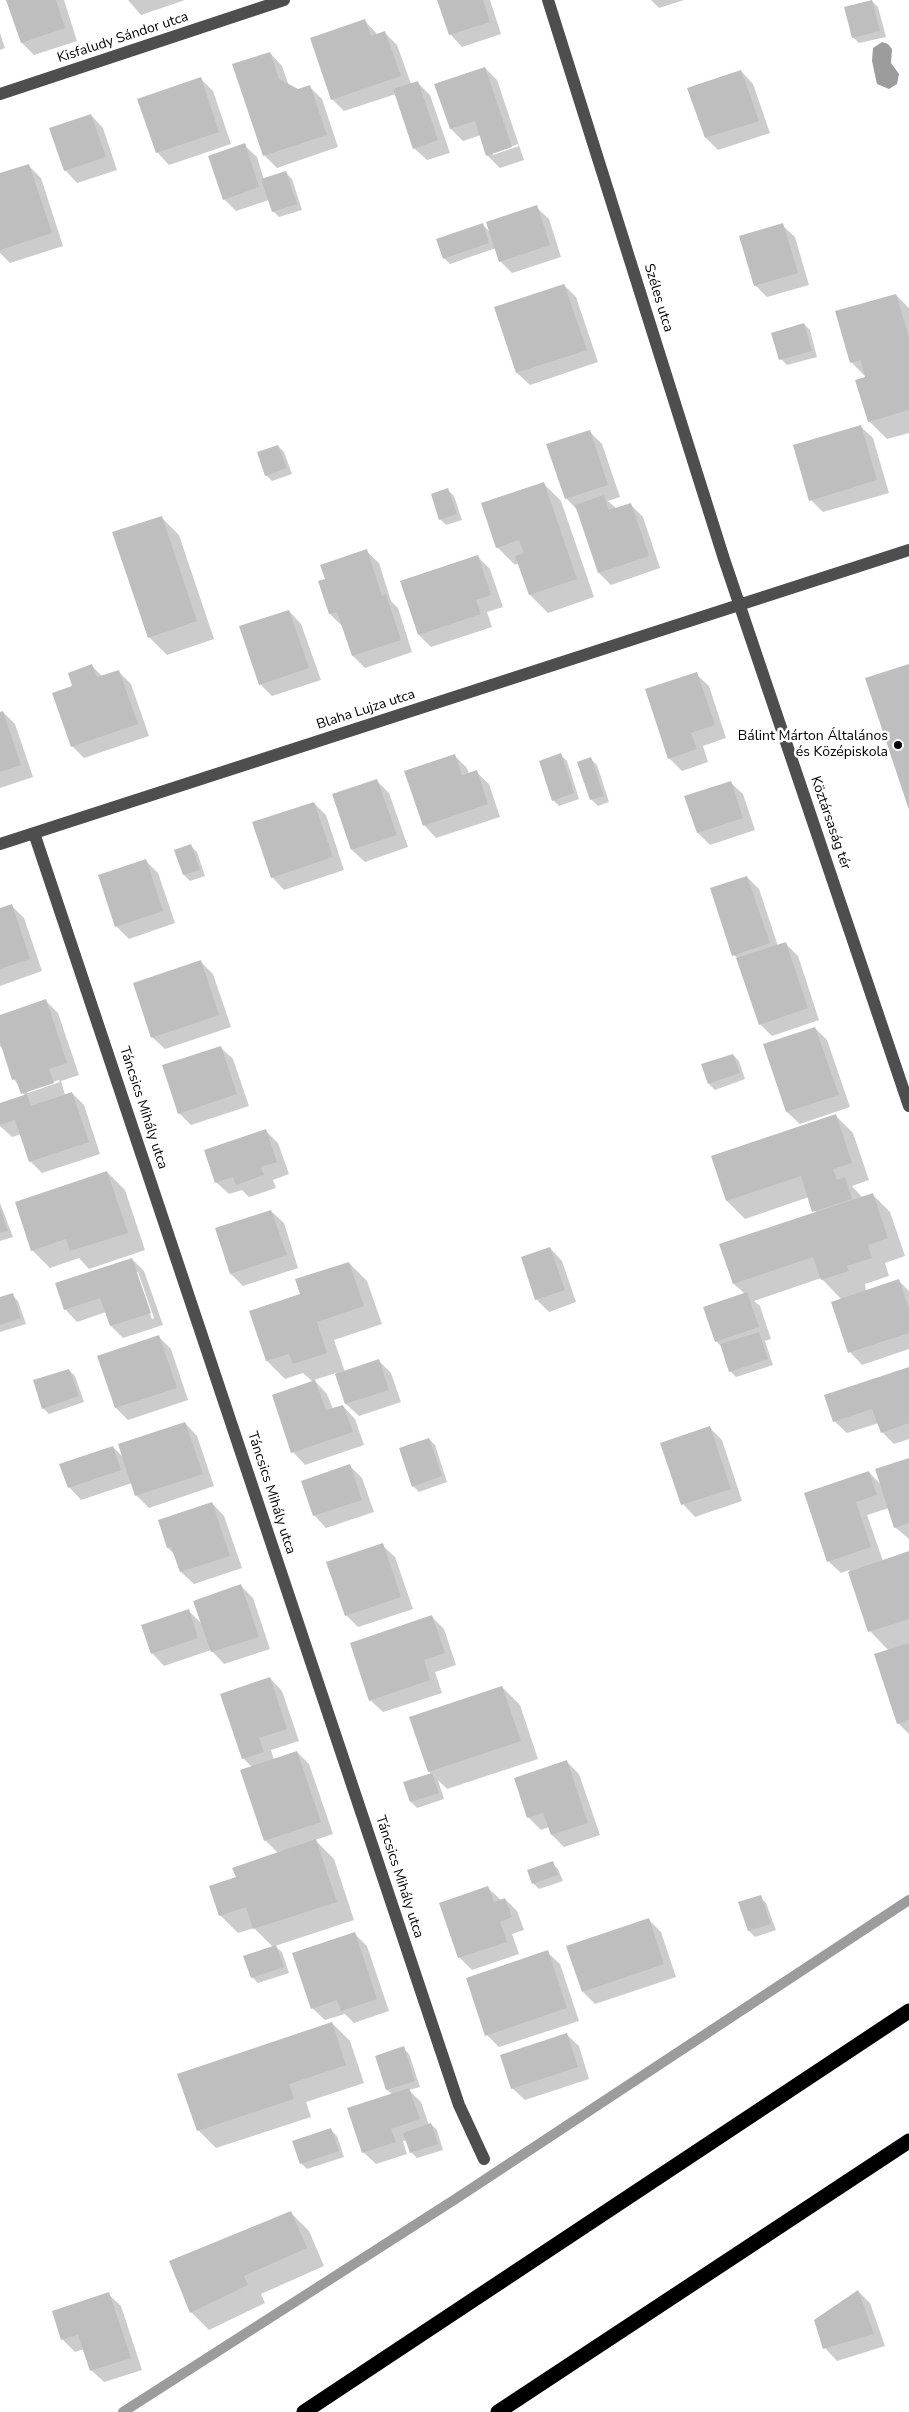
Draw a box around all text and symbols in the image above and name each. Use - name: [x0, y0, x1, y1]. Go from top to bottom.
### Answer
- street label: Kisfaludy Sándor utca: [55, 9, 191, 67]
- street label: Széles utca: [640, 262, 676, 334]
- street label: Blaha Lujza utca: [315, 686, 417, 734]
- place label: Bálint Márton Általános és Középiskola: [738, 729, 888, 762]
- marker: Bálint Márton Általános és Középiskola: [892, 739, 904, 751]
- street label: Köztársaság tér: [806, 774, 854, 872]
- street label: Táncsics Mihály utca: [115, 1045, 171, 1171]
- street label: Táncsics Mihály utca: [243, 1430, 299, 1556]
- street label: Táncsics Mihály utca: [371, 1814, 427, 1940]

